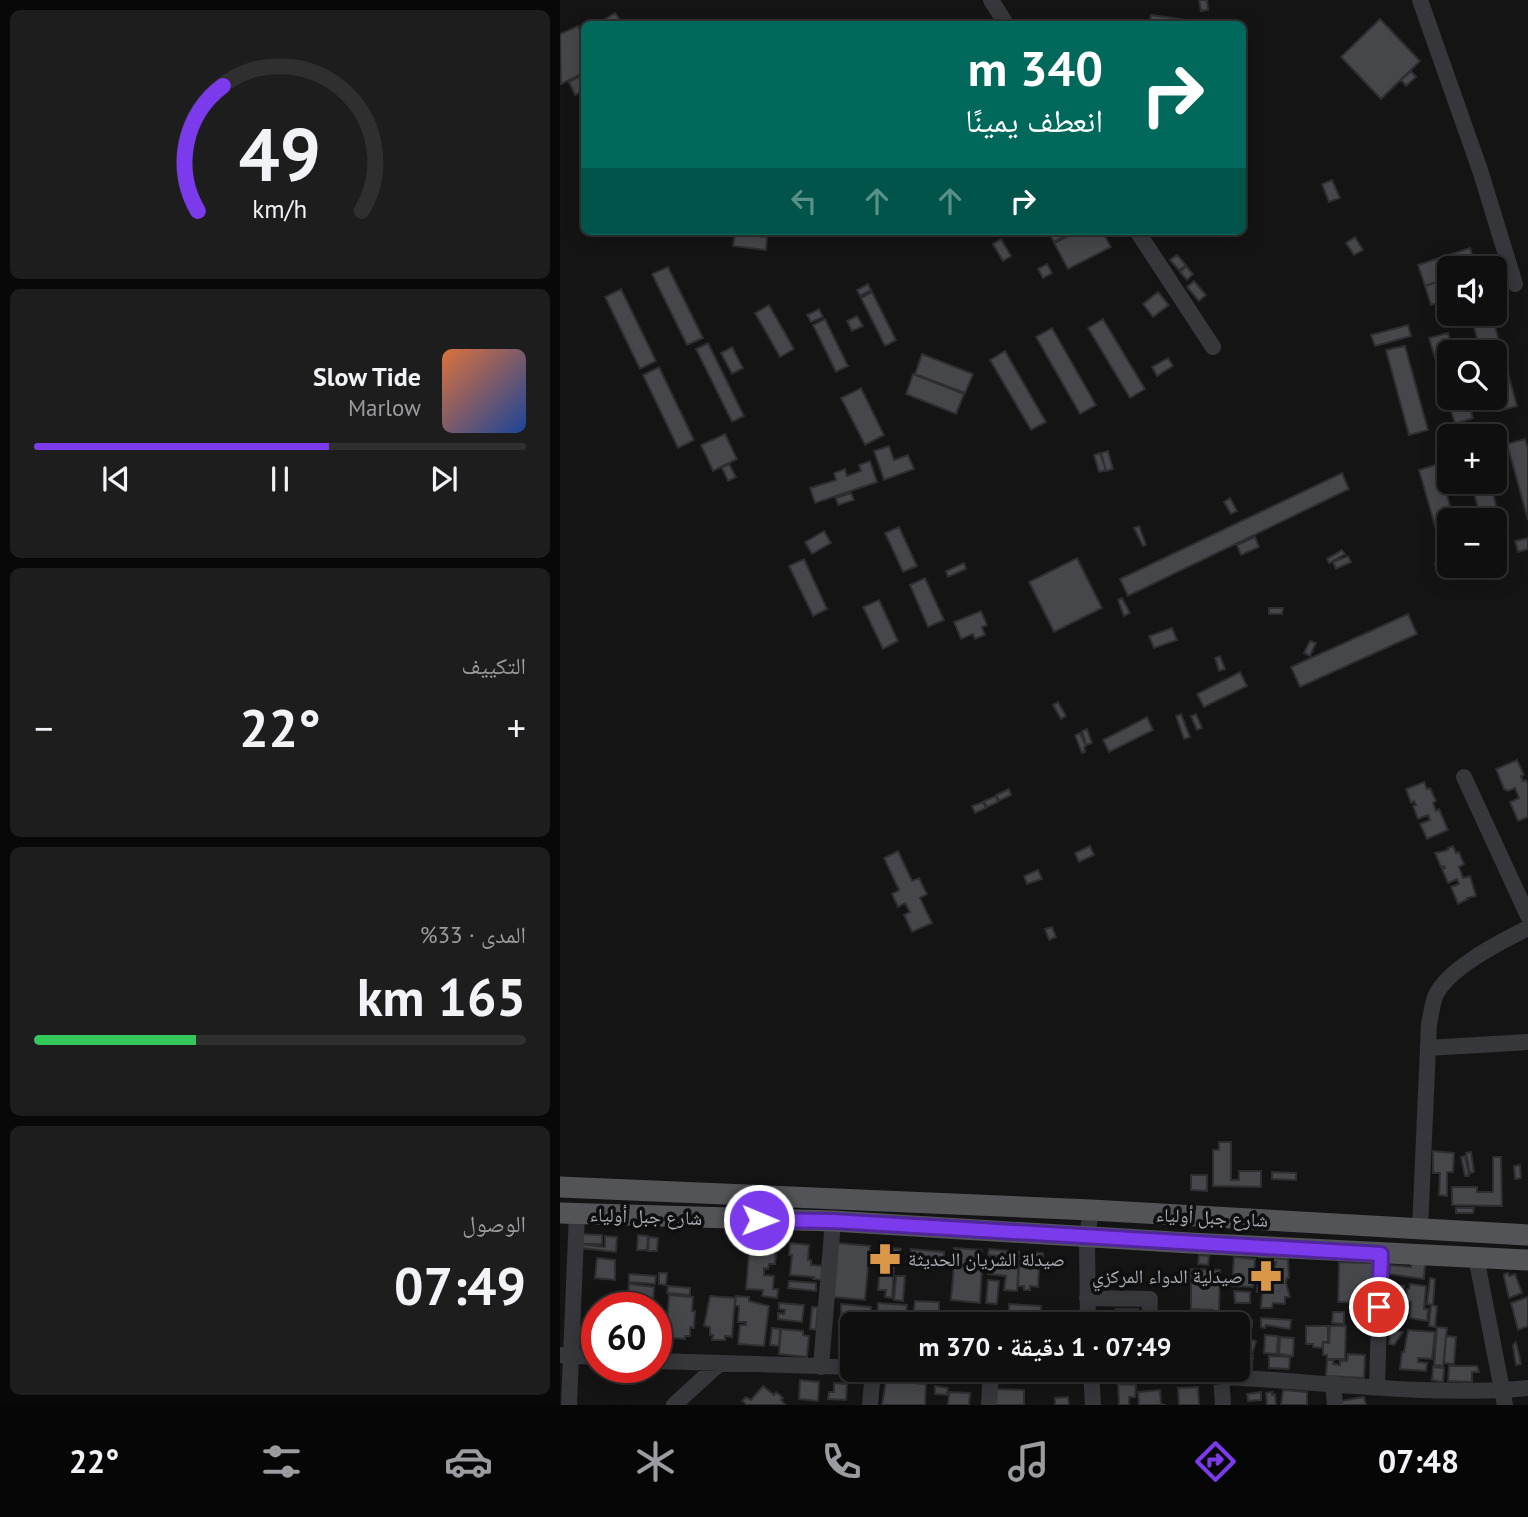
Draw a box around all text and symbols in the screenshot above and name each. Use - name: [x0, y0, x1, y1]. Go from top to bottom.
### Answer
- text: 340 m: [968, 36, 1103, 100]
- icon: right: [1127, 49, 1218, 140]
- text: انعطف يمينًا: [965, 99, 1103, 141]
- text: 49: [239, 107, 321, 201]
- icon: left: [785, 182, 823, 220]
- icon: ahead: [858, 182, 896, 220]
- icon: ahead: [931, 182, 969, 220]
- icon: right: [1004, 182, 1042, 220]
- text: km/h: [253, 192, 307, 224]
- map controls: [1437, 256, 1507, 578]
- button: sound: [1437, 256, 1507, 326]
- button: search: [1437, 340, 1507, 410]
- text: Slow Tide: [313, 360, 421, 393]
- text: Marlow: [348, 393, 421, 422]
- button: +: [1437, 424, 1507, 494]
- icon: previous: [97, 460, 135, 498]
- icon: pause: [261, 460, 299, 498]
- icon: next: [425, 460, 463, 498]
- button: −: [1437, 508, 1507, 578]
- text: التكييف: [461, 651, 526, 680]
- text: 22°: [239, 694, 321, 761]
- text: −: [34, 703, 53, 752]
- text: +: [507, 703, 526, 752]
- text: المدى · 33%: [420, 920, 526, 949]
- text: 165 km: [357, 963, 526, 1030]
- position arrow: [722, 1183, 796, 1257]
- street label: شارع جبل أولياء: [589, 1202, 703, 1230]
- street label: شارع جبل أولياء: [1155, 1202, 1269, 1232]
- text: الوصول: [462, 1209, 526, 1238]
- pharmacy icon: صيدلة الشريان الحديثة: [868, 1242, 902, 1276]
- place label: صيدلة الشريان الحديثة: [908, 1247, 1065, 1271]
- text: 07:49: [394, 1252, 526, 1319]
- pharmacy icon: صيدلية الدواء المركزي: [1249, 1259, 1283, 1293]
- place label: صيدلية الدواء المركزي: [1092, 1264, 1243, 1292]
- pin: [1349, 1277, 1409, 1337]
- icon: arrive: [1360, 1288, 1398, 1326]
- speed limit sign: 60: [581, 1292, 672, 1383]
- text: 07:49 · 1 دقيقة · 370 m: [918, 1330, 1172, 1363]
- icon: filters: [257, 1437, 306, 1486]
- icon: car: [444, 1437, 493, 1486]
- icon: climate: [631, 1437, 680, 1486]
- icon: phone: [817, 1437, 866, 1486]
- icon: music: [1004, 1437, 1053, 1486]
- icon: directions: [1191, 1437, 1240, 1486]
- text: 22°: [69, 1440, 119, 1482]
- text: 07:48: [1378, 1440, 1459, 1482]

